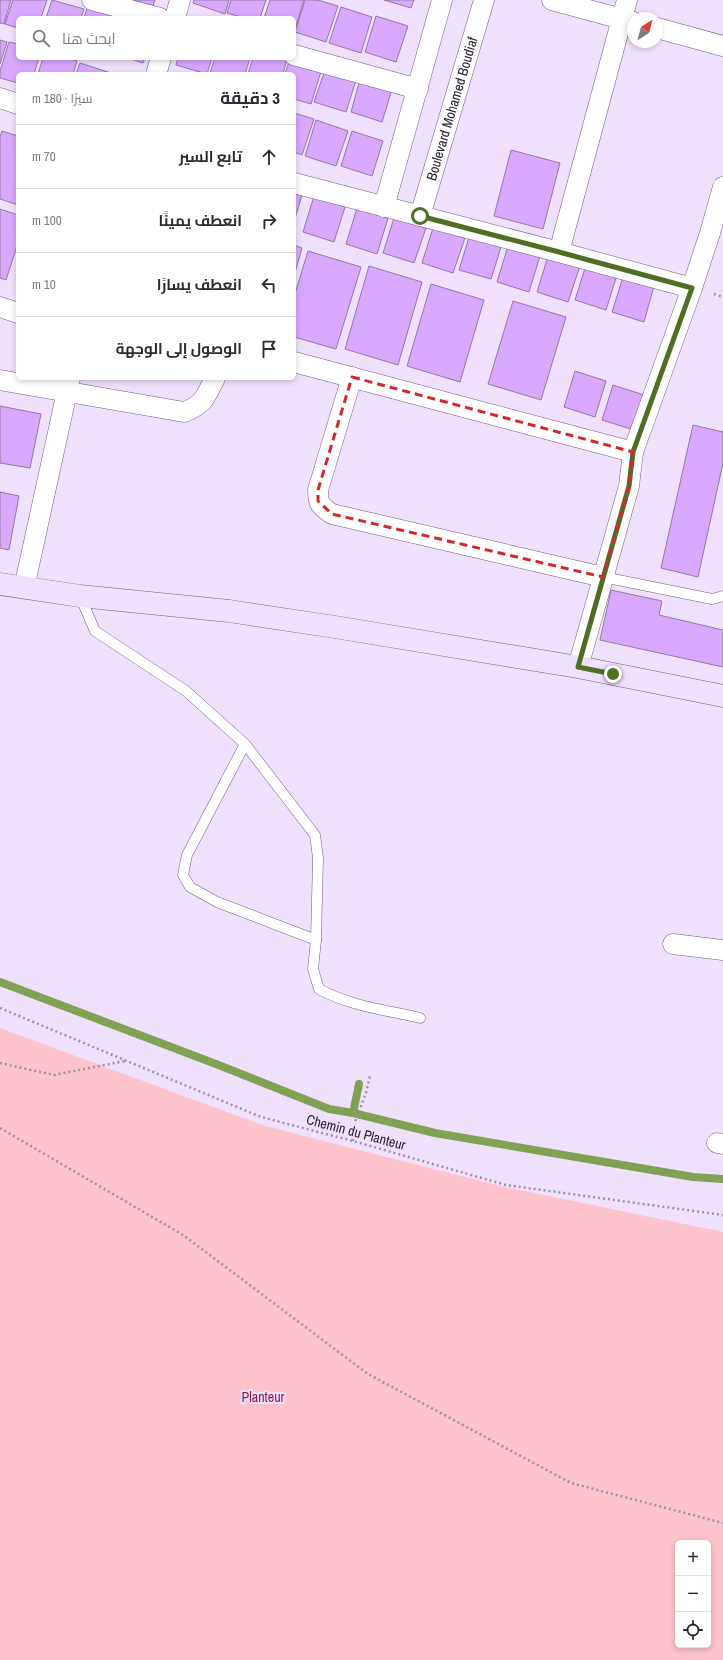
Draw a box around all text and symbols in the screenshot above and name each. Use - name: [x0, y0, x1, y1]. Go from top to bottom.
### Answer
- north arrow: [627, 12, 663, 48]
- search box: [16, 16, 296, 60]
- icon: search: [30, 27, 52, 49]
- text: ابحث هنا: [62, 28, 116, 49]
- street label: Boulevard Mohamed Boudiaf: [422, 34, 482, 183]
- text: 3 دقيقة: [220, 86, 280, 109]
- text: سيرًا · 180 m: [32, 90, 93, 107]
- text: تابع السير: [179, 146, 242, 167]
- icon: ahead: [258, 146, 280, 168]
- text: 70 m: [32, 148, 56, 165]
- route start: [411, 207, 429, 225]
- text: انعطف يمينًا: [159, 210, 242, 231]
- icon: right: [258, 210, 280, 232]
- text: 100 m: [32, 212, 62, 229]
- text: انعطف يسارًا: [157, 274, 242, 295]
- icon: left: [258, 274, 280, 296]
- text: 10 m: [32, 276, 56, 293]
- text: الوصول إلى الوجهة: [116, 338, 242, 359]
- icon: arrive: [258, 338, 280, 360]
- route end: [604, 665, 622, 683]
- street label: Chemin du Planteur: [304, 1110, 408, 1154]
- park label: Planteur: [242, 1388, 285, 1406]
- map controls: [675, 1540, 711, 1648]
- button: +: [675, 1540, 711, 1576]
- button: −: [675, 1576, 711, 1612]
- button: locate: [675, 1612, 711, 1648]

